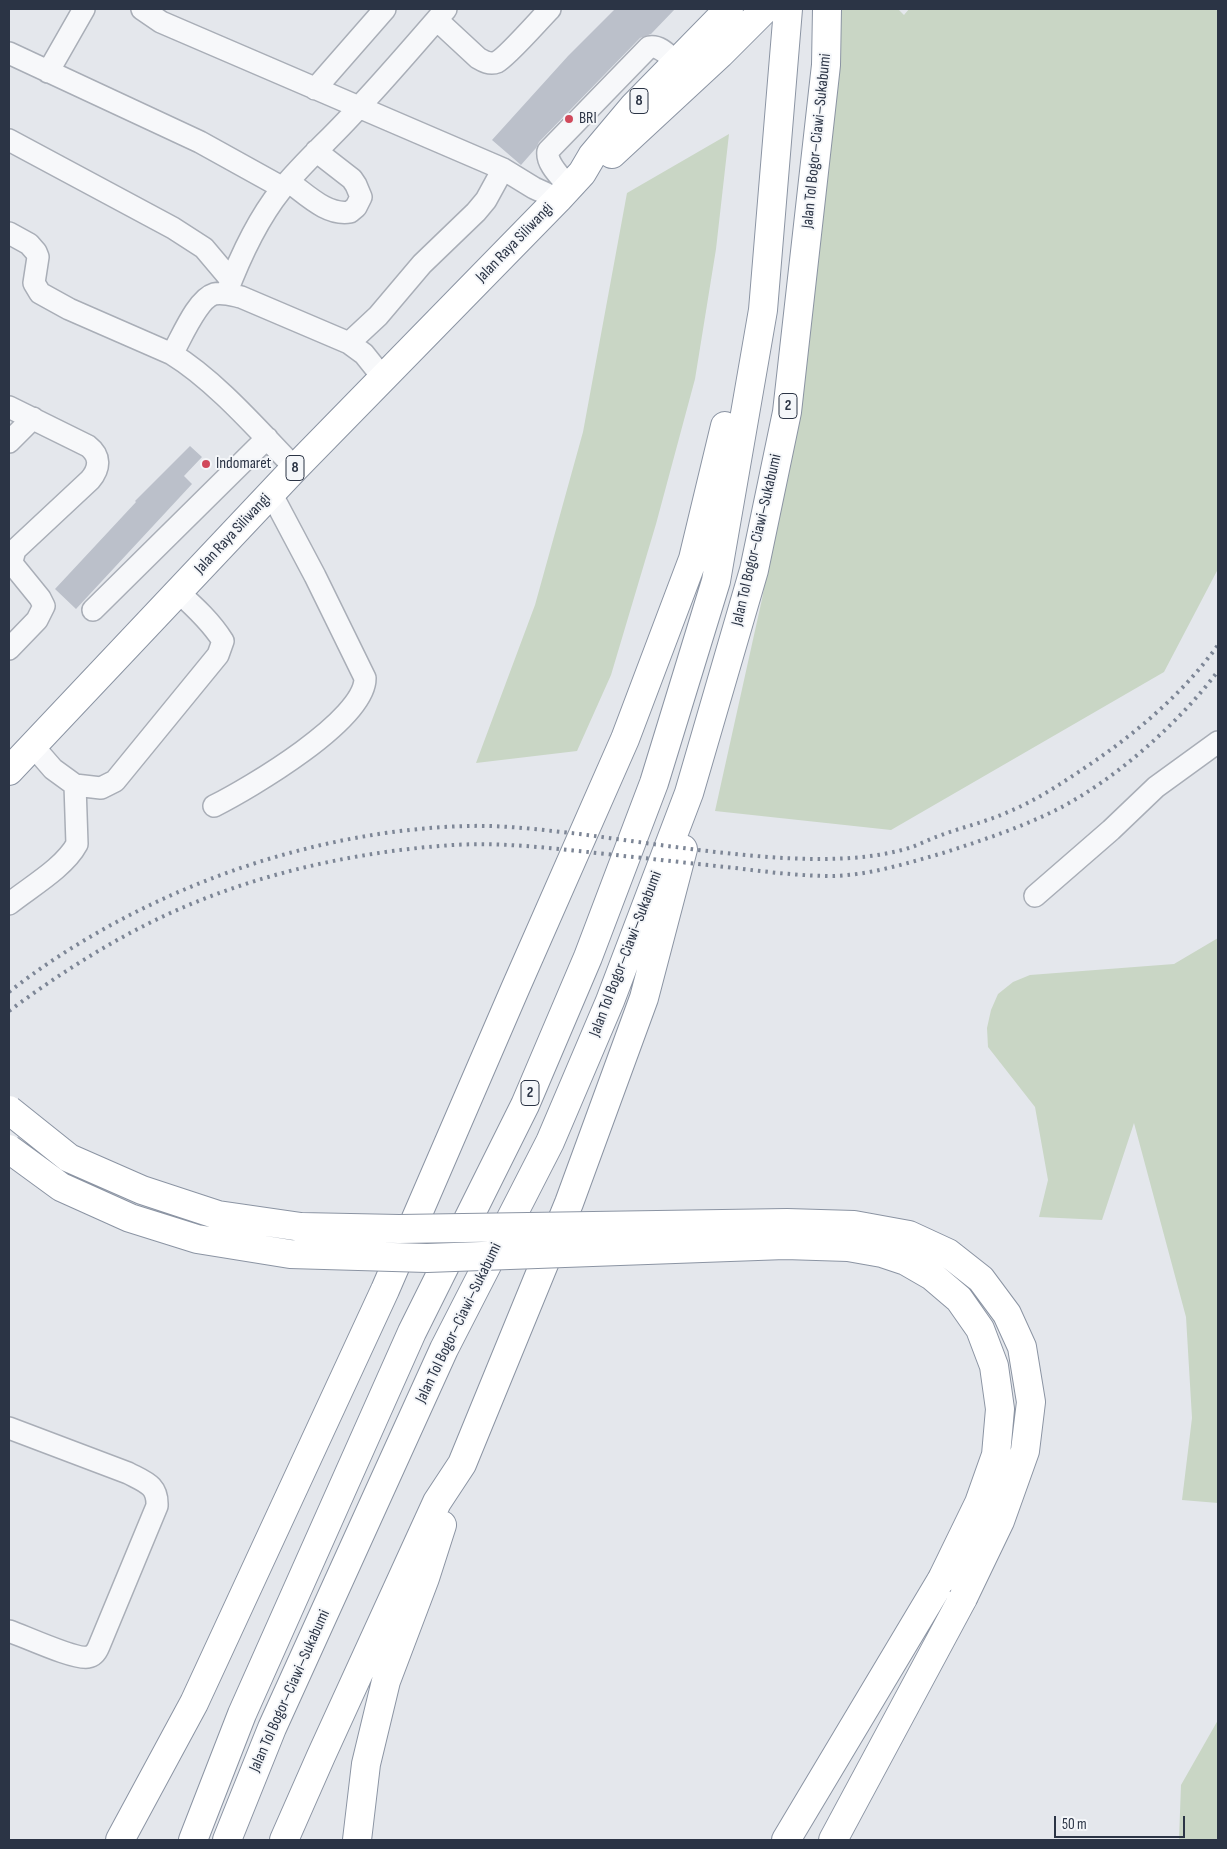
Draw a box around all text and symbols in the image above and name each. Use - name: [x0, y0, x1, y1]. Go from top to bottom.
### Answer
- street label: Jalan Tol Bogor–Ciawi–Sukabumi: [798, 53, 836, 229]
- road number: 8: [630, 88, 648, 114]
- place label: BRI: [579, 109, 597, 129]
- marker: BRI: [563, 113, 575, 125]
- street label: Jalan Raya Siliwangi: [472, 199, 558, 287]
- road number: 2: [779, 394, 797, 418]
- street label: Jalan Tol Bogor–Ciawi–Sukabumi: [728, 452, 786, 628]
- place label: Indomaret: [216, 454, 271, 474]
- road number: 8: [286, 456, 304, 480]
- marker: Indomaret: [200, 458, 212, 470]
- street label: Jalan Raya Siliwangi: [191, 490, 275, 578]
- street label: Jalan Tol Bogor–Ciawi–Sukabumi: [586, 869, 666, 1039]
- road number: 2: [521, 1080, 539, 1106]
- street label: Jalan Tol Bogor–Ciawi–Sukabumi: [412, 1240, 506, 1406]
- street label: Jalan Tol Bogor–Ciawi–Sukabumi: [246, 1607, 334, 1775]
- scale bar: [1057, 1806, 1188, 1838]
- text: 50 m: [1062, 1815, 1087, 1834]

